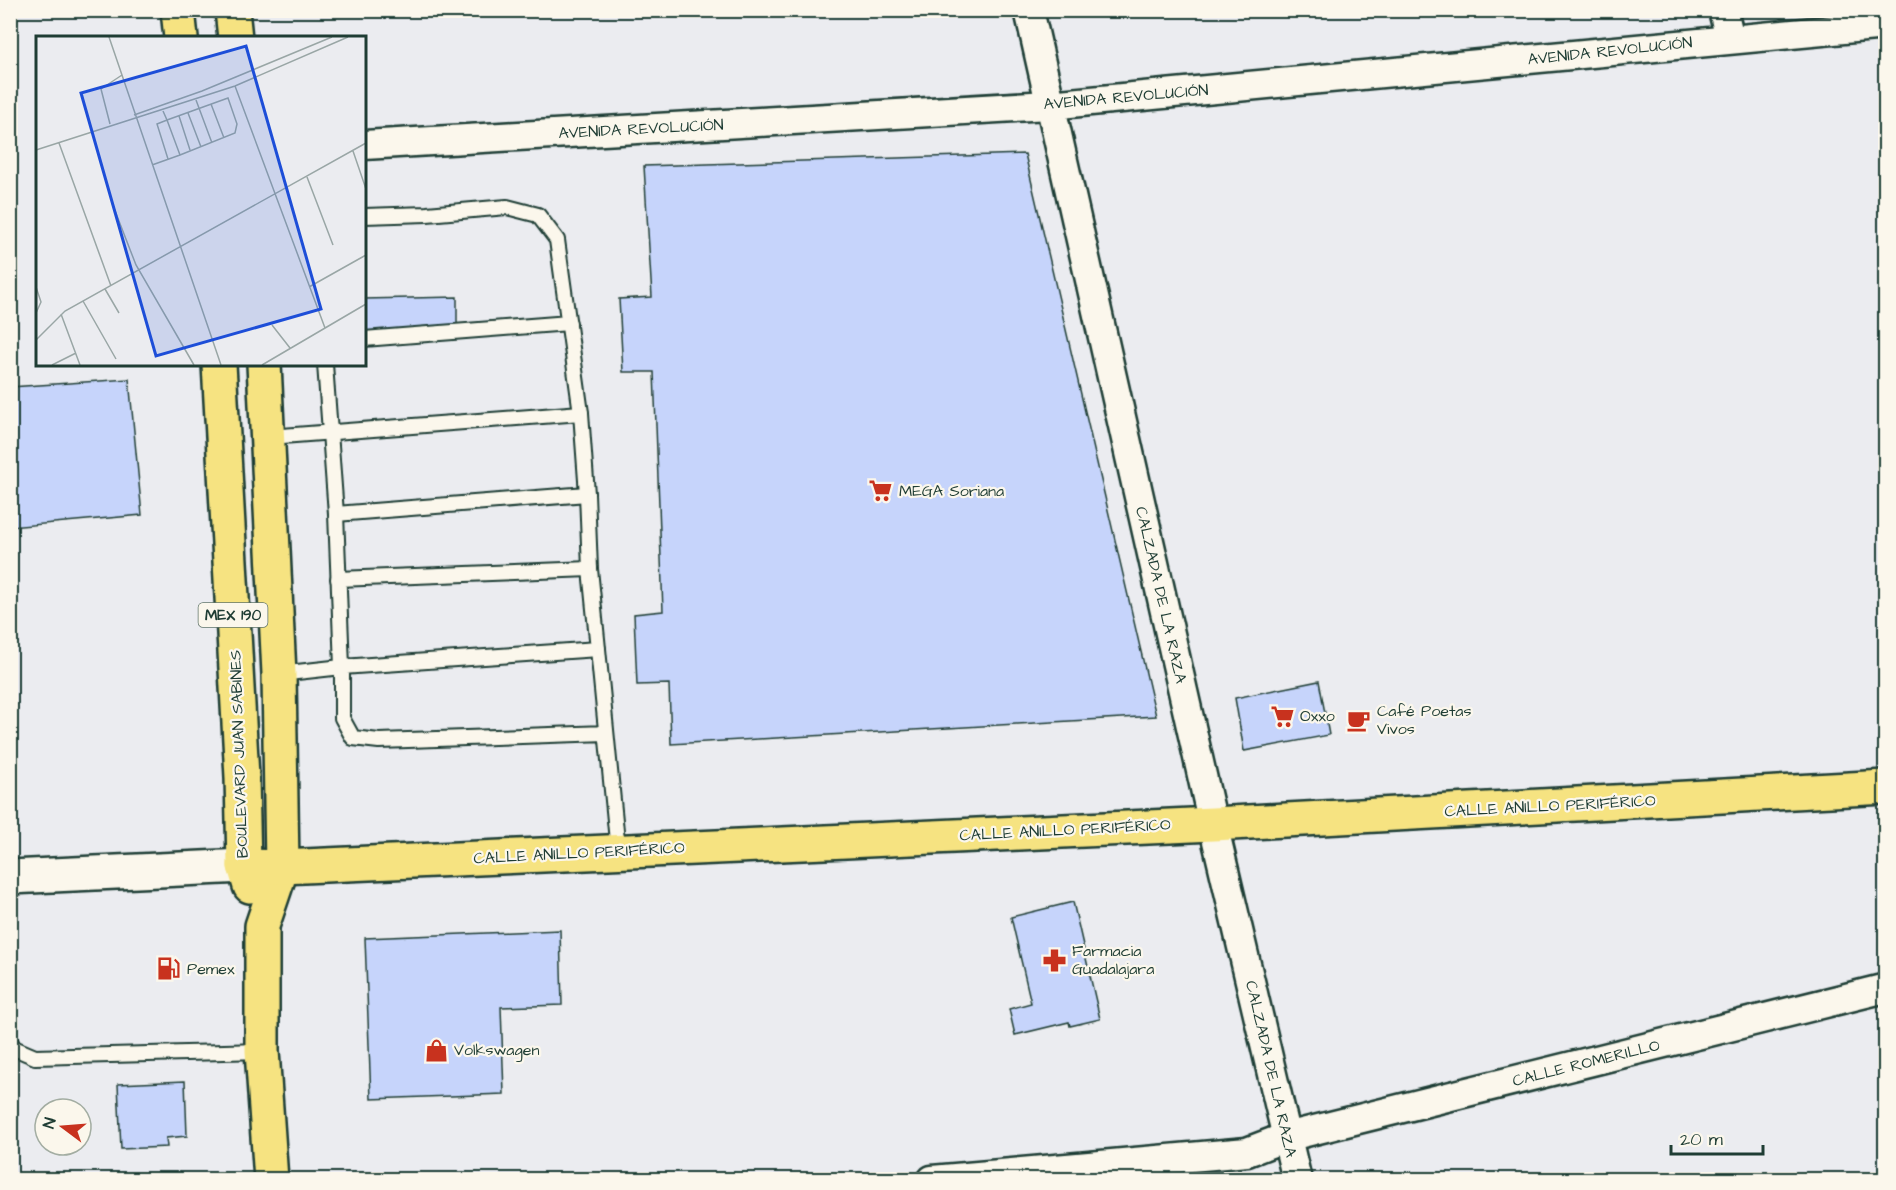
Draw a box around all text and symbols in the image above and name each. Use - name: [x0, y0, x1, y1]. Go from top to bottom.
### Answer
- street label: AVENIDA REVOLUCIÓN: [1527, 31, 1693, 71]
- inset map: [36, 36, 366, 366]
- street label: AVENIDA REVOLUCIÓN: [1043, 79, 1209, 115]
- street label: AVENIDA REVOLUCIÓN: [558, 114, 724, 144]
- supermarket icon: MEGA Soriana: [868, 478, 894, 504]
- place label: MEGA Soriana: [899, 480, 1004, 502]
- street label: CALZADA DE LA RAZA: [1130, 504, 1192, 686]
- road number: MEX 190: [198, 603, 268, 627]
- street label: BOULEVARD JUAN SABINES: [224, 650, 254, 858]
- place label: Café Poetas Vivos: [1377, 700, 1472, 740]
- supermarket icon: Oxxo: [1269, 703, 1295, 729]
- place label: Oxxo: [1300, 705, 1335, 727]
- cafe icon: Café Poetas Vivos: [1346, 707, 1372, 733]
- street label: CALLE ANILLO PERIFÉRICO: [1444, 789, 1656, 823]
- street label: CALLE ANILLO PERIFÉRICO: [959, 813, 1171, 847]
- street label: CALLE ANILLO PERIFÉRICO: [473, 836, 685, 870]
- place label: Farmacia Guadalajara: [1072, 940, 1154, 980]
- pharmacy icon: Farmacia Guadalajara: [1041, 947, 1067, 973]
- fuel station icon: Pemex: [156, 956, 182, 982]
- place label: Pemex: [187, 958, 235, 980]
- street label: CALZADA DE LA RAZA: [1240, 978, 1302, 1160]
- street label: CALLE ROMERILLO: [1510, 1034, 1662, 1092]
- shop icon: Volkswagen: [423, 1037, 449, 1063]
- place label: Volkswagen: [454, 1039, 539, 1062]
- north arrow: [33, 1097, 93, 1157]
- text: N: [38, 1115, 61, 1131]
- scale bar: [1671, 1118, 1762, 1156]
- text: 20 m: [1680, 1127, 1723, 1152]

